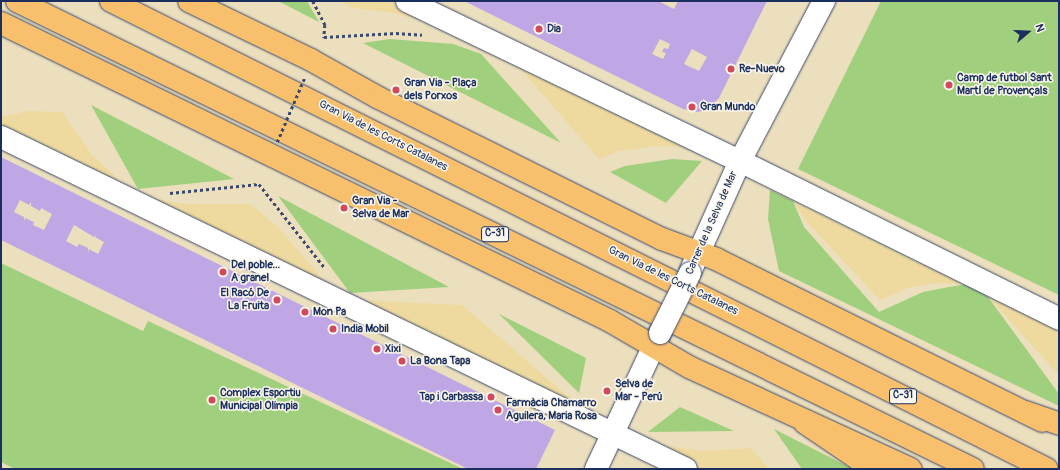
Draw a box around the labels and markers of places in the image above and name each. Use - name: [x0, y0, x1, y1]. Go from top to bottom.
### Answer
- place label: Dia: [547, 22, 561, 36]
- marker: Dia: [534, 24, 544, 34]
- place label: Re-Nuevo: [739, 62, 785, 76]
- marker: Re-Nuevo: [726, 64, 736, 74]
- place label: Camp de futbol Sant Martí de Provençals: [957, 72, 1052, 98]
- place label: Gran Via - Plaça dels Porxos: [404, 77, 476, 103]
- marker: Camp de futbol Sant Martí de Provençals: [944, 80, 954, 90]
- marker: Gran Via - Plaça dels Porxos: [391, 85, 401, 95]
- place label: Gran Mundo: [700, 100, 755, 114]
- marker: Gran Mundo: [687, 102, 697, 112]
- place label: Gran Via - Selva de Mar: [352, 195, 409, 221]
- marker: Gran Via - Selva de Mar: [339, 203, 349, 213]
- place label: Del poble... A granel: [231, 259, 280, 285]
- marker: Del poble... A granel: [218, 267, 228, 277]
- place label: El Racó De La Fruita: [220, 287, 269, 313]
- marker: El Racó De La Fruita: [272, 295, 282, 305]
- place label: Mon Pa: [313, 305, 346, 319]
- marker: Mon Pa: [300, 307, 310, 317]
- place label: India Mobil: [341, 322, 389, 336]
- marker: India Mobil: [328, 324, 338, 334]
- place label: Xixi: [385, 342, 401, 356]
- marker: Xixi: [372, 344, 382, 354]
- place label: La Bona Tapa: [410, 354, 470, 368]
- marker: La Bona Tapa: [397, 356, 407, 366]
- place label: Selva de Mar - Perú: [615, 378, 663, 404]
- marker: Selva de Mar - Perú: [602, 386, 612, 396]
- place label: Complex Esportiu Municipal Olimpia: [220, 387, 301, 413]
- place label: Tap i Carbassa: [419, 390, 483, 404]
- marker: Tap i Carbassa: [486, 392, 496, 402]
- marker: Complex Esportiu Municipal Olimpia: [207, 395, 217, 405]
- place label: Farmàcia Chamarro Aguilera, Maria Rosa: [506, 397, 597, 423]
- marker: Farmàcia Chamarro Aguilera, Maria Rosa: [493, 405, 503, 415]

